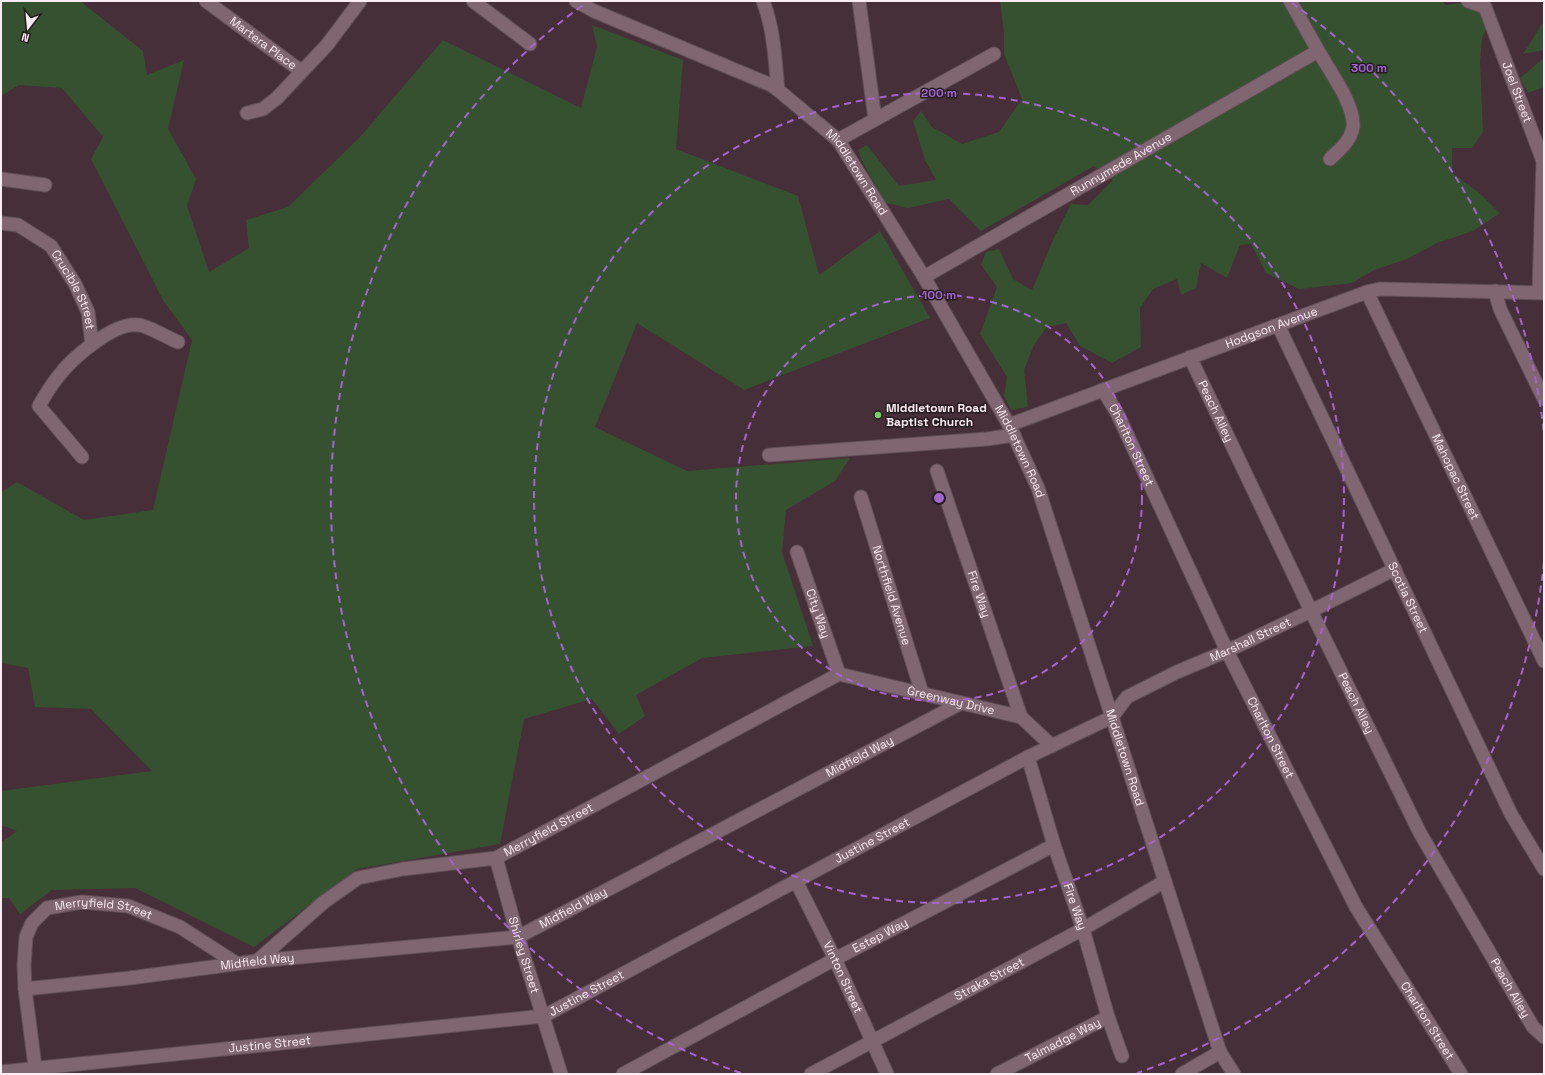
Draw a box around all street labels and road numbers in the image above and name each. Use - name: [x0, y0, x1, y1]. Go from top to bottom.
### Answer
- street label: Martera Place: [226, 13, 300, 73]
- street label: Joel Street: [1498, 59, 1536, 125]
- street label: Middletown Road: [822, 125, 891, 218]
- street label: Runnymede Avenue: [1067, 129, 1175, 199]
- street label: Crucible Street: [47, 247, 98, 330]
- street label: Hodgson Avenue: [1223, 303, 1320, 352]
- street label: Peach Alley: [1194, 378, 1237, 445]
- street label: Charlton Street: [1105, 401, 1158, 489]
- street label: Middletown Road: [991, 402, 1049, 499]
- street label: Mahopac Street: [1428, 431, 1483, 522]
- street label: Northfield Avenue: [869, 543, 915, 647]
- street label: Scotia Street: [1384, 559, 1432, 636]
- street label: Fire Way: [964, 569, 994, 619]
- street label: City Way: [802, 587, 834, 640]
- street label: Marshall Street: [1207, 614, 1294, 665]
- street label: Peach Alley: [1334, 670, 1378, 736]
- street label: Greenway Drive: [906, 682, 996, 718]
- street label: Charlton Street: [1243, 694, 1298, 781]
- street label: Middletown Road: [1102, 707, 1148, 808]
- street label: Midfield Way: [823, 732, 896, 781]
- street label: Merryfield Street: [501, 799, 596, 860]
- street label: Justine Street: [832, 814, 913, 867]
- street label: Fire Way: [1060, 881, 1091, 932]
- street label: Midfield Way: [536, 884, 610, 932]
- street label: Merryfield Street: [54, 894, 155, 923]
- street label: Estep Way: [850, 914, 911, 957]
- street label: Shirley Street: [505, 915, 543, 995]
- street label: Vinton Street: [819, 938, 866, 1016]
- street label: Midfield Way: [219, 950, 295, 974]
- street label: Straka Street: [951, 954, 1027, 1004]
- street label: Peach Alley: [1487, 955, 1534, 1021]
- street label: Justine Street: [546, 967, 627, 1020]
- street label: Charlton Street: [1397, 979, 1458, 1063]
- street label: Talmadge Way: [1022, 1014, 1103, 1066]
- street label: Justine Street: [227, 1032, 312, 1057]

